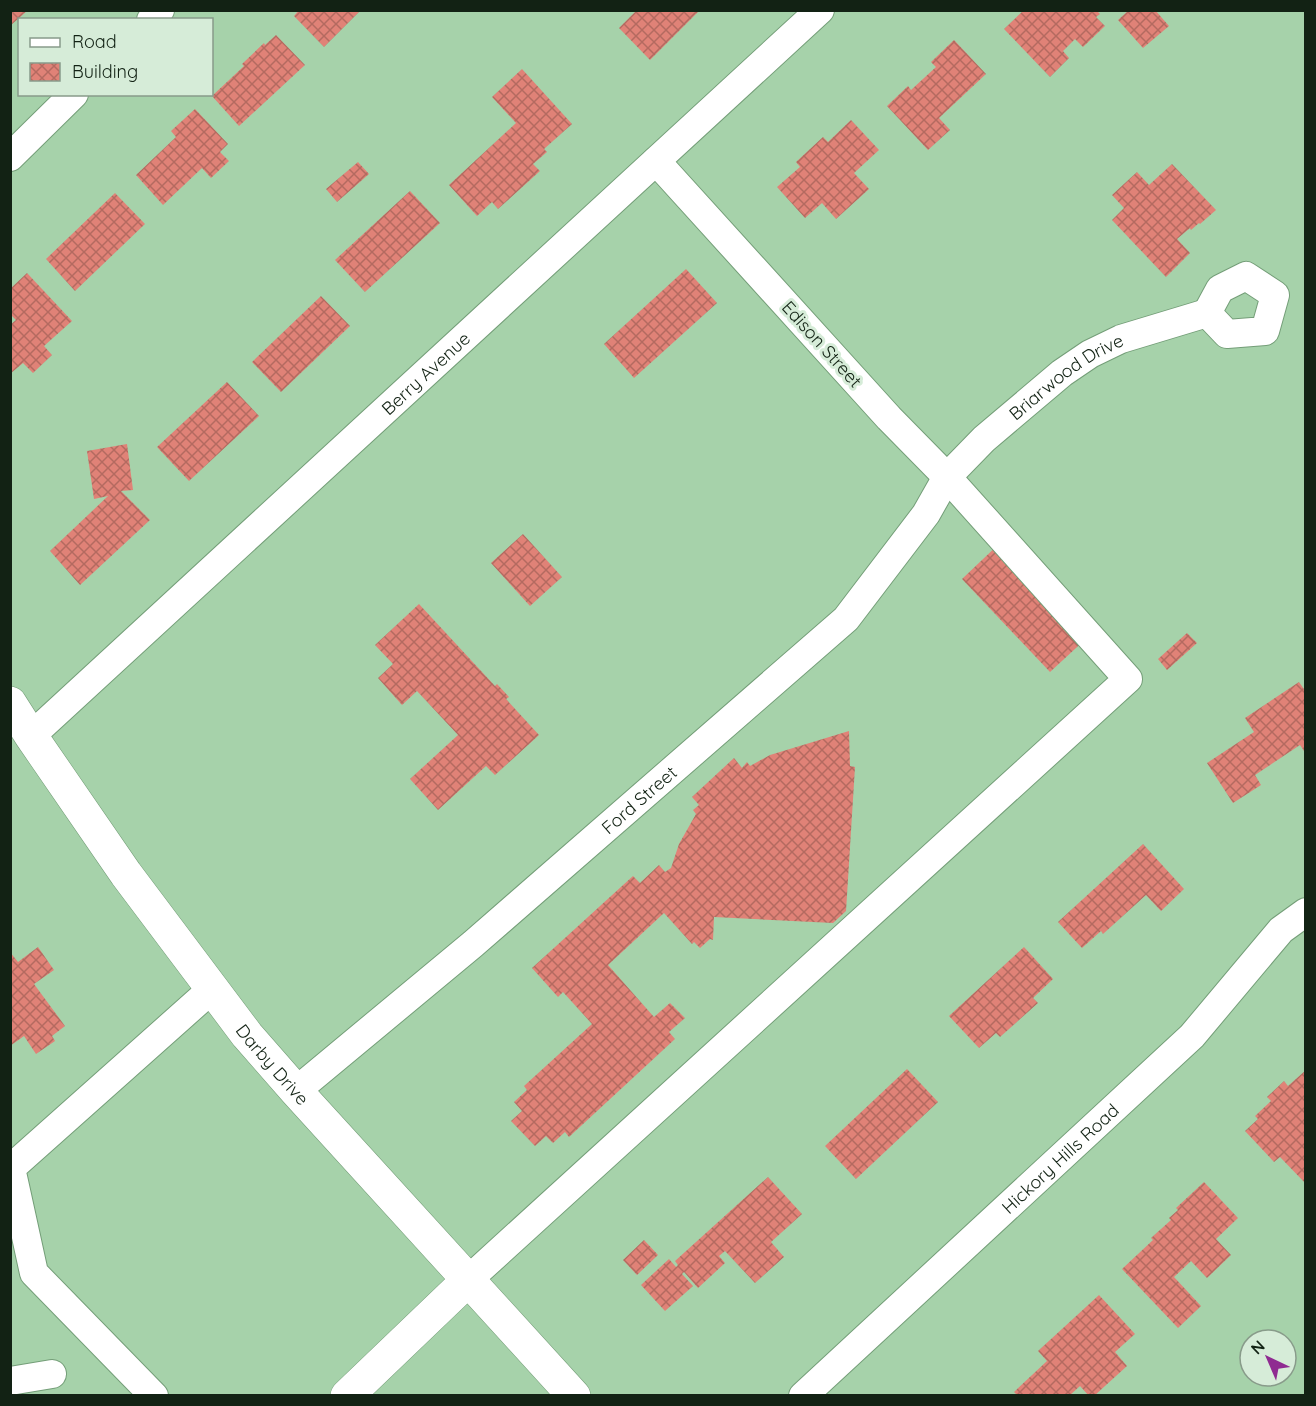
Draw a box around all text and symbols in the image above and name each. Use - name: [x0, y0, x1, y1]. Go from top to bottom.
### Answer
- legend: [18, 18, 213, 96]
- text: Road: [72, 30, 117, 53]
- text: Building: [72, 60, 138, 83]
- street label: Edison Street: [777, 296, 867, 392]
- street label: Berry Avenue: [376, 327, 475, 420]
- street label: Briarwood Drive: [1004, 328, 1127, 425]
- street label: Ford Street: [596, 761, 681, 839]
- street label: Darby Drive: [231, 1019, 314, 1110]
- street label: Hickory Hills Road: [996, 1098, 1123, 1218]
- north arrow: [1238, 1328, 1298, 1388]
- text: N: [1246, 1336, 1269, 1358]

